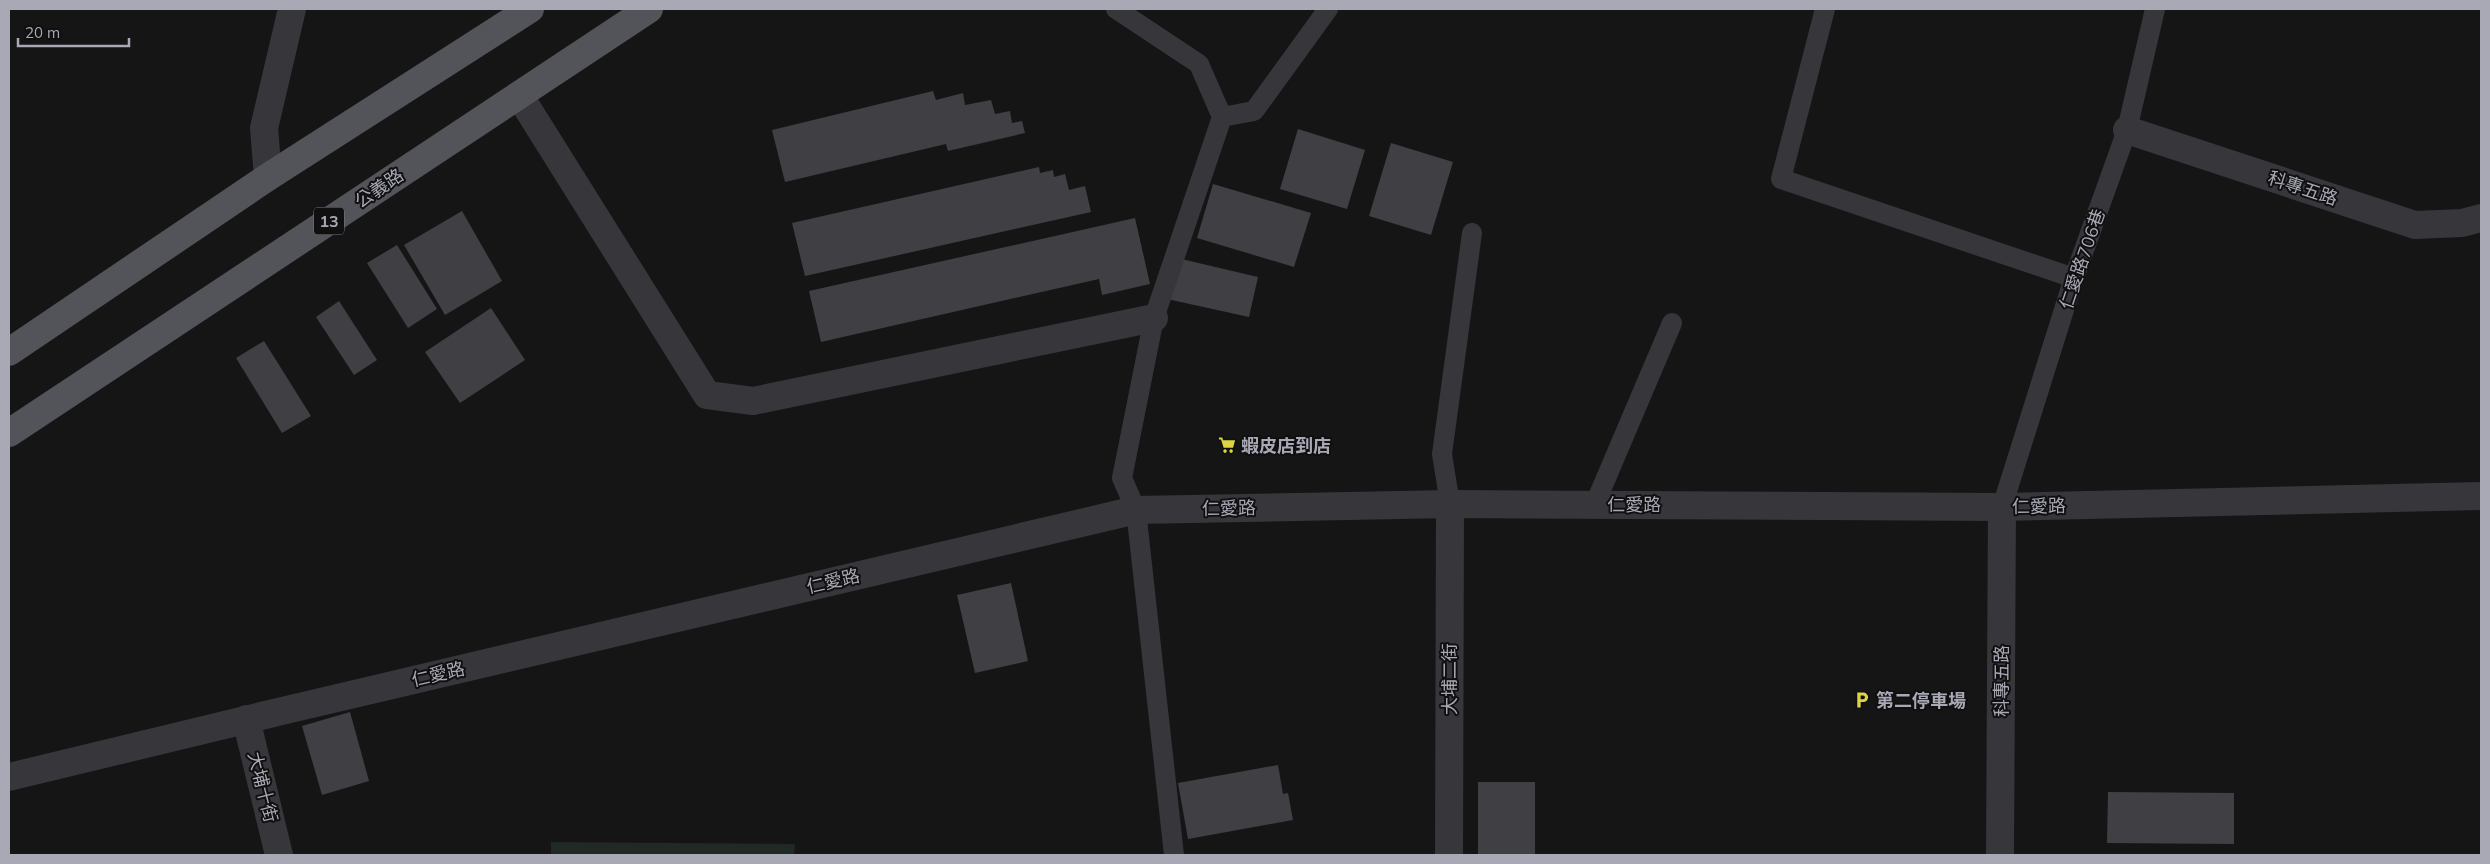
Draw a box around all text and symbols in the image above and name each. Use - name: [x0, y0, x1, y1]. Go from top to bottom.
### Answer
- scale bar: [18, 15, 129, 47]
- text: 20 m: [25, 23, 60, 42]
- street label: 公義路: [350, 163, 408, 213]
- street label: 科專五路: [2265, 166, 2341, 210]
- street label: 仁愛路706巷: [2054, 206, 2110, 312]
- road number: 13: [314, 208, 344, 235]
- place label: 蝦皮店到店: [1241, 434, 1331, 457]
- supermarket icon: 蝦皮店到店: [1217, 435, 1237, 455]
- street label: 仁愛路: [1607, 493, 1661, 516]
- street label: 仁愛路: [2012, 494, 2066, 518]
- street label: 仁愛路: [1202, 496, 1256, 520]
- street label: 仁愛路: [804, 564, 862, 598]
- street label: 大埔二街: [1438, 643, 1461, 715]
- street label: 科專五路: [1990, 645, 2013, 717]
- street label: 仁愛路: [409, 657, 467, 691]
- place label: 第二停車場: [1876, 689, 1966, 712]
- parking icon: 第二停車場: [1852, 690, 1872, 710]
- street label: 大埔十街: [243, 749, 283, 825]

